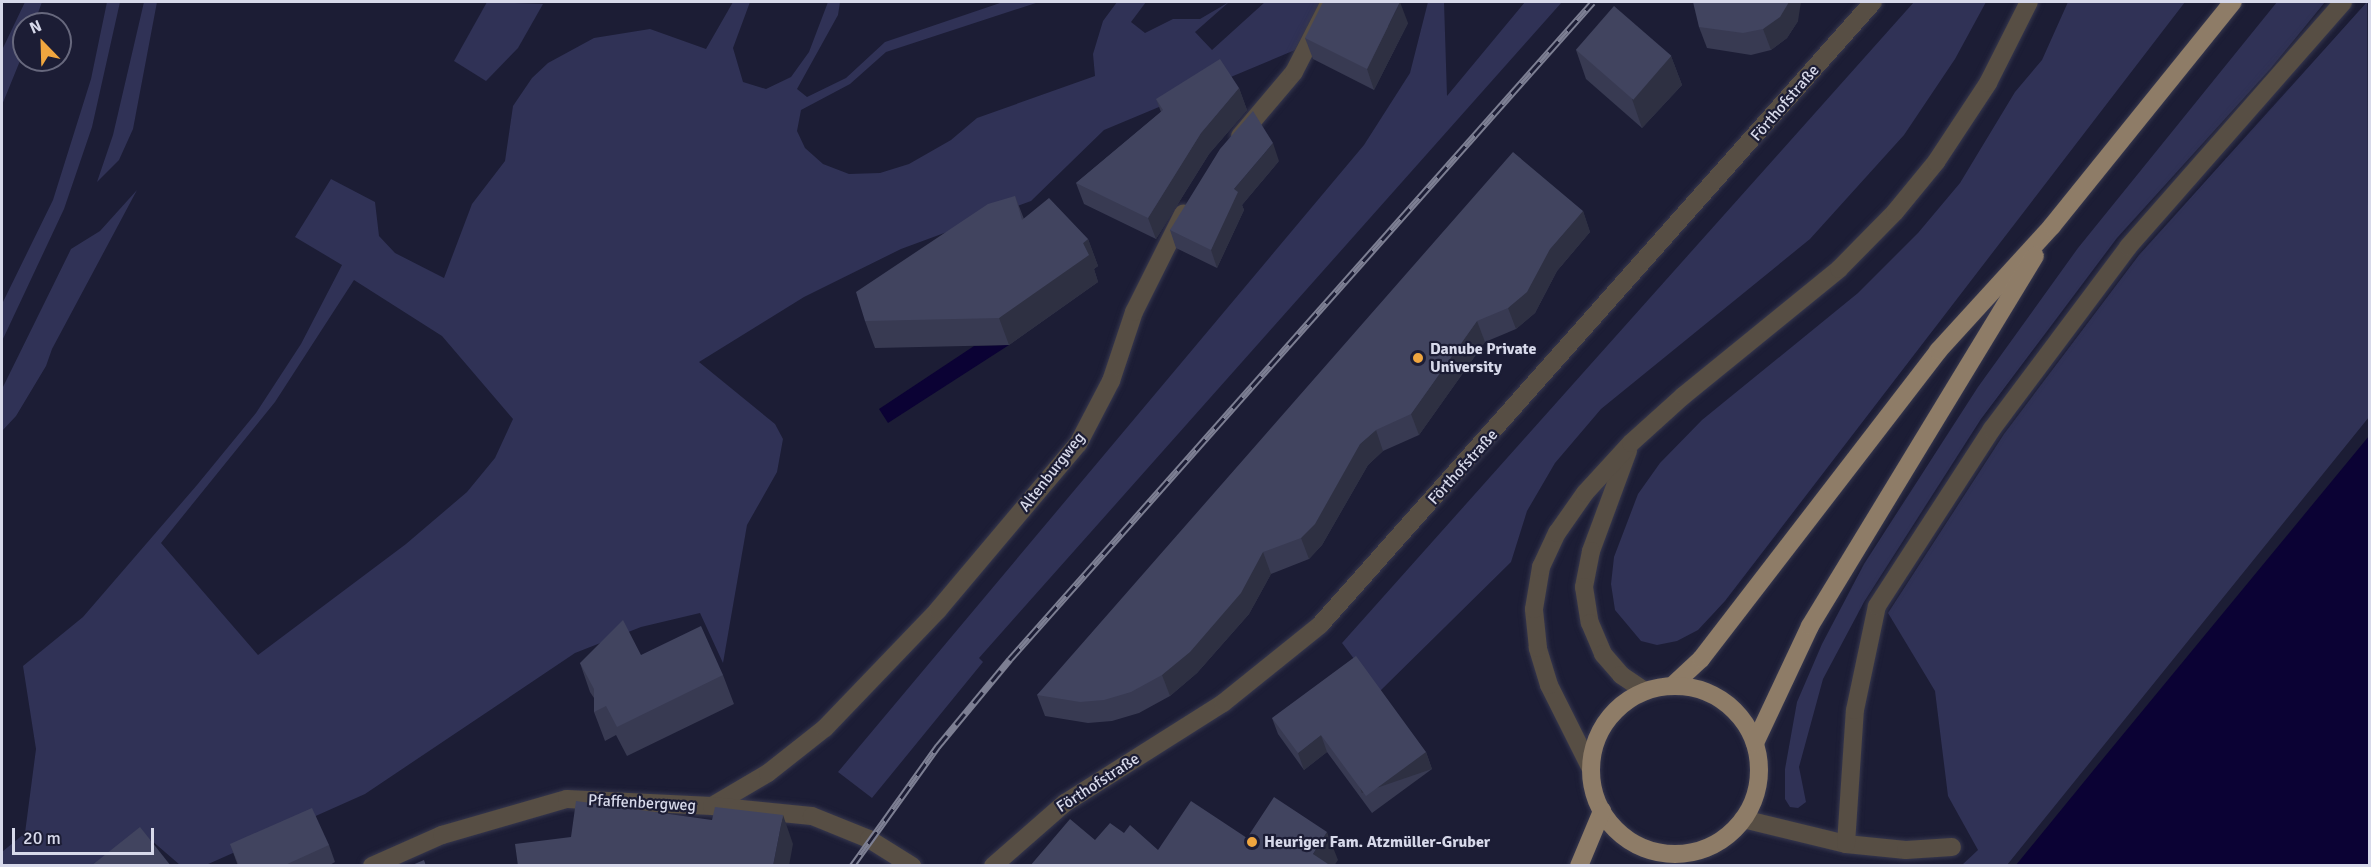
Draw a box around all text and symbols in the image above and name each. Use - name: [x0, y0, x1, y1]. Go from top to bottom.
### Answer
- north arrow: [12, 12, 72, 72]
- text: N: [27, 16, 45, 39]
- street label: Förthofstraße: [1747, 61, 1823, 145]
- place label: Danube Private University: [1430, 339, 1536, 377]
- marker: Danube Private University: [1411, 351, 1425, 365]
- street label: Förthofstraße: [1424, 425, 1502, 509]
- street label: Altenburgweg: [1015, 428, 1089, 516]
- street label: Förthofstraße: [1053, 749, 1143, 817]
- street label: Pfaffenbergweg: [588, 791, 696, 815]
- scale bar: [15, 816, 158, 854]
- text: 20 m: [23, 827, 61, 849]
- place label: Heuriger Fam. Atzmüller-Gruber: [1264, 832, 1490, 852]
- marker: Heuriger Fam. Atzmüller-Gruber: [1245, 835, 1259, 849]

